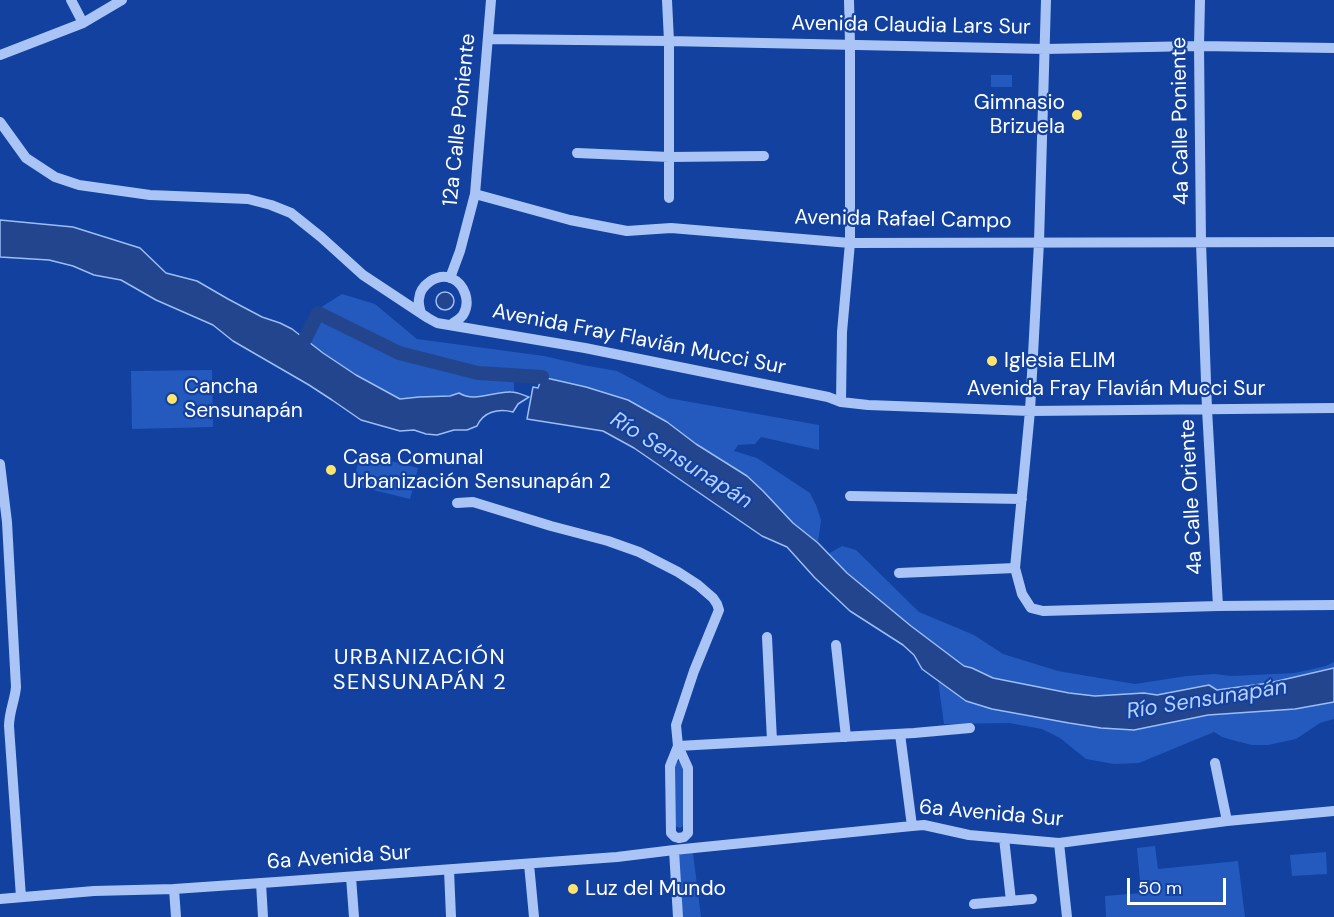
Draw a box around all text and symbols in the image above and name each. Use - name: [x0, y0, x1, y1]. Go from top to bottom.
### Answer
- street label: Avenida Claudia Lars Sur: [791, 11, 1031, 41]
- street label: 12a Calle Poniente: [438, 32, 482, 208]
- street label: 4a Calle Poniente: [1167, 37, 1195, 205]
- place label: Gimnasio Brizuela: [974, 90, 1065, 140]
- marker: Gimnasio Brizuela: [1070, 108, 1084, 122]
- street label: Avenida Rafael Campo: [794, 206, 1012, 234]
- street label: Avenida Fray Flavián Mucci Sur: [490, 299, 788, 381]
- place label: Iglesia ELIM: [1004, 348, 1115, 374]
- marker: Iglesia ELIM: [985, 354, 999, 368]
- place label: Cancha Sensunapán: [184, 374, 303, 424]
- street label: Avenida Fray Flavián Mucci Sur: [967, 376, 1265, 402]
- marker: Cancha Sensunapán: [165, 392, 179, 406]
- water label: Río Sensunapán: [605, 407, 757, 515]
- street label: 4a Calle Oriente: [1175, 418, 1209, 576]
- place label: Casa Comunal Urbanización Sensunapán 2: [343, 445, 611, 495]
- marker: Casa Comunal Urbanización Sensunapán 2: [324, 463, 338, 477]
- district label: URBANIZACIÓN SENSUNAPÁN 2: [333, 645, 507, 696]
- water label: Río Sensunapán: [1125, 674, 1289, 726]
- street label: 6a Avenida Sur: [918, 795, 1064, 833]
- street label: 6a Avenida Sur: [266, 840, 412, 876]
- scale bar: [1130, 866, 1229, 904]
- place label: Luz del Mundo: [585, 876, 726, 902]
- text: 50 m: [1138, 876, 1182, 900]
- marker: Luz del Mundo: [566, 882, 580, 896]

